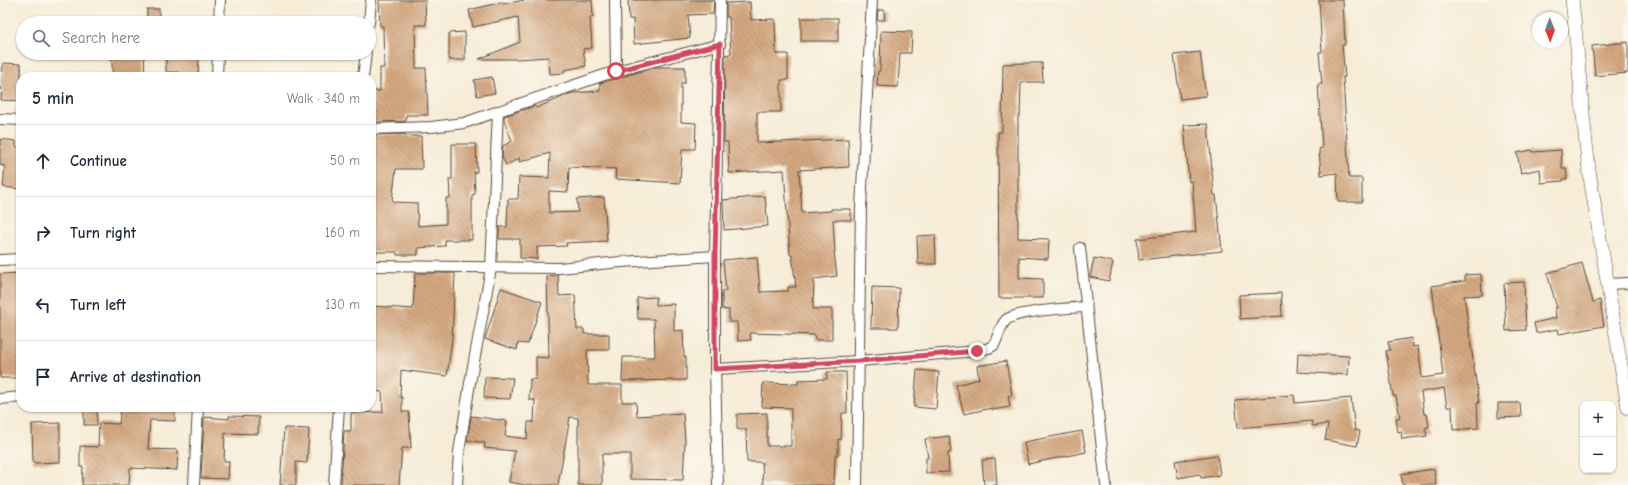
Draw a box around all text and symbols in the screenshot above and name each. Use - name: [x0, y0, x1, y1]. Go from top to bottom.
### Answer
- north arrow: [1532, 12, 1568, 48]
- search box: [16, 16, 376, 60]
- icon: search: [30, 27, 52, 49]
- text: Search here: [62, 29, 140, 47]
- route start: [607, 62, 625, 80]
- text: 5 min: [32, 89, 74, 108]
- text: Walk · 340 m: [287, 91, 360, 106]
- icon: ahead: [32, 150, 54, 172]
- text: Continue: [70, 152, 127, 170]
- text: 50 m: [330, 153, 360, 168]
- icon: right: [32, 222, 54, 244]
- text: Turn right: [70, 224, 136, 242]
- text: 160 m: [325, 225, 360, 240]
- icon: left: [32, 294, 54, 316]
- text: Turn left: [70, 296, 126, 314]
- text: 130 m: [325, 297, 360, 312]
- route end: [968, 342, 986, 360]
- icon: arrive: [32, 366, 54, 388]
- text: Arrive at destination: [70, 368, 201, 386]
- map controls: [1580, 401, 1616, 473]
- button: +: [1580, 401, 1616, 437]
- button: −: [1580, 437, 1616, 473]

